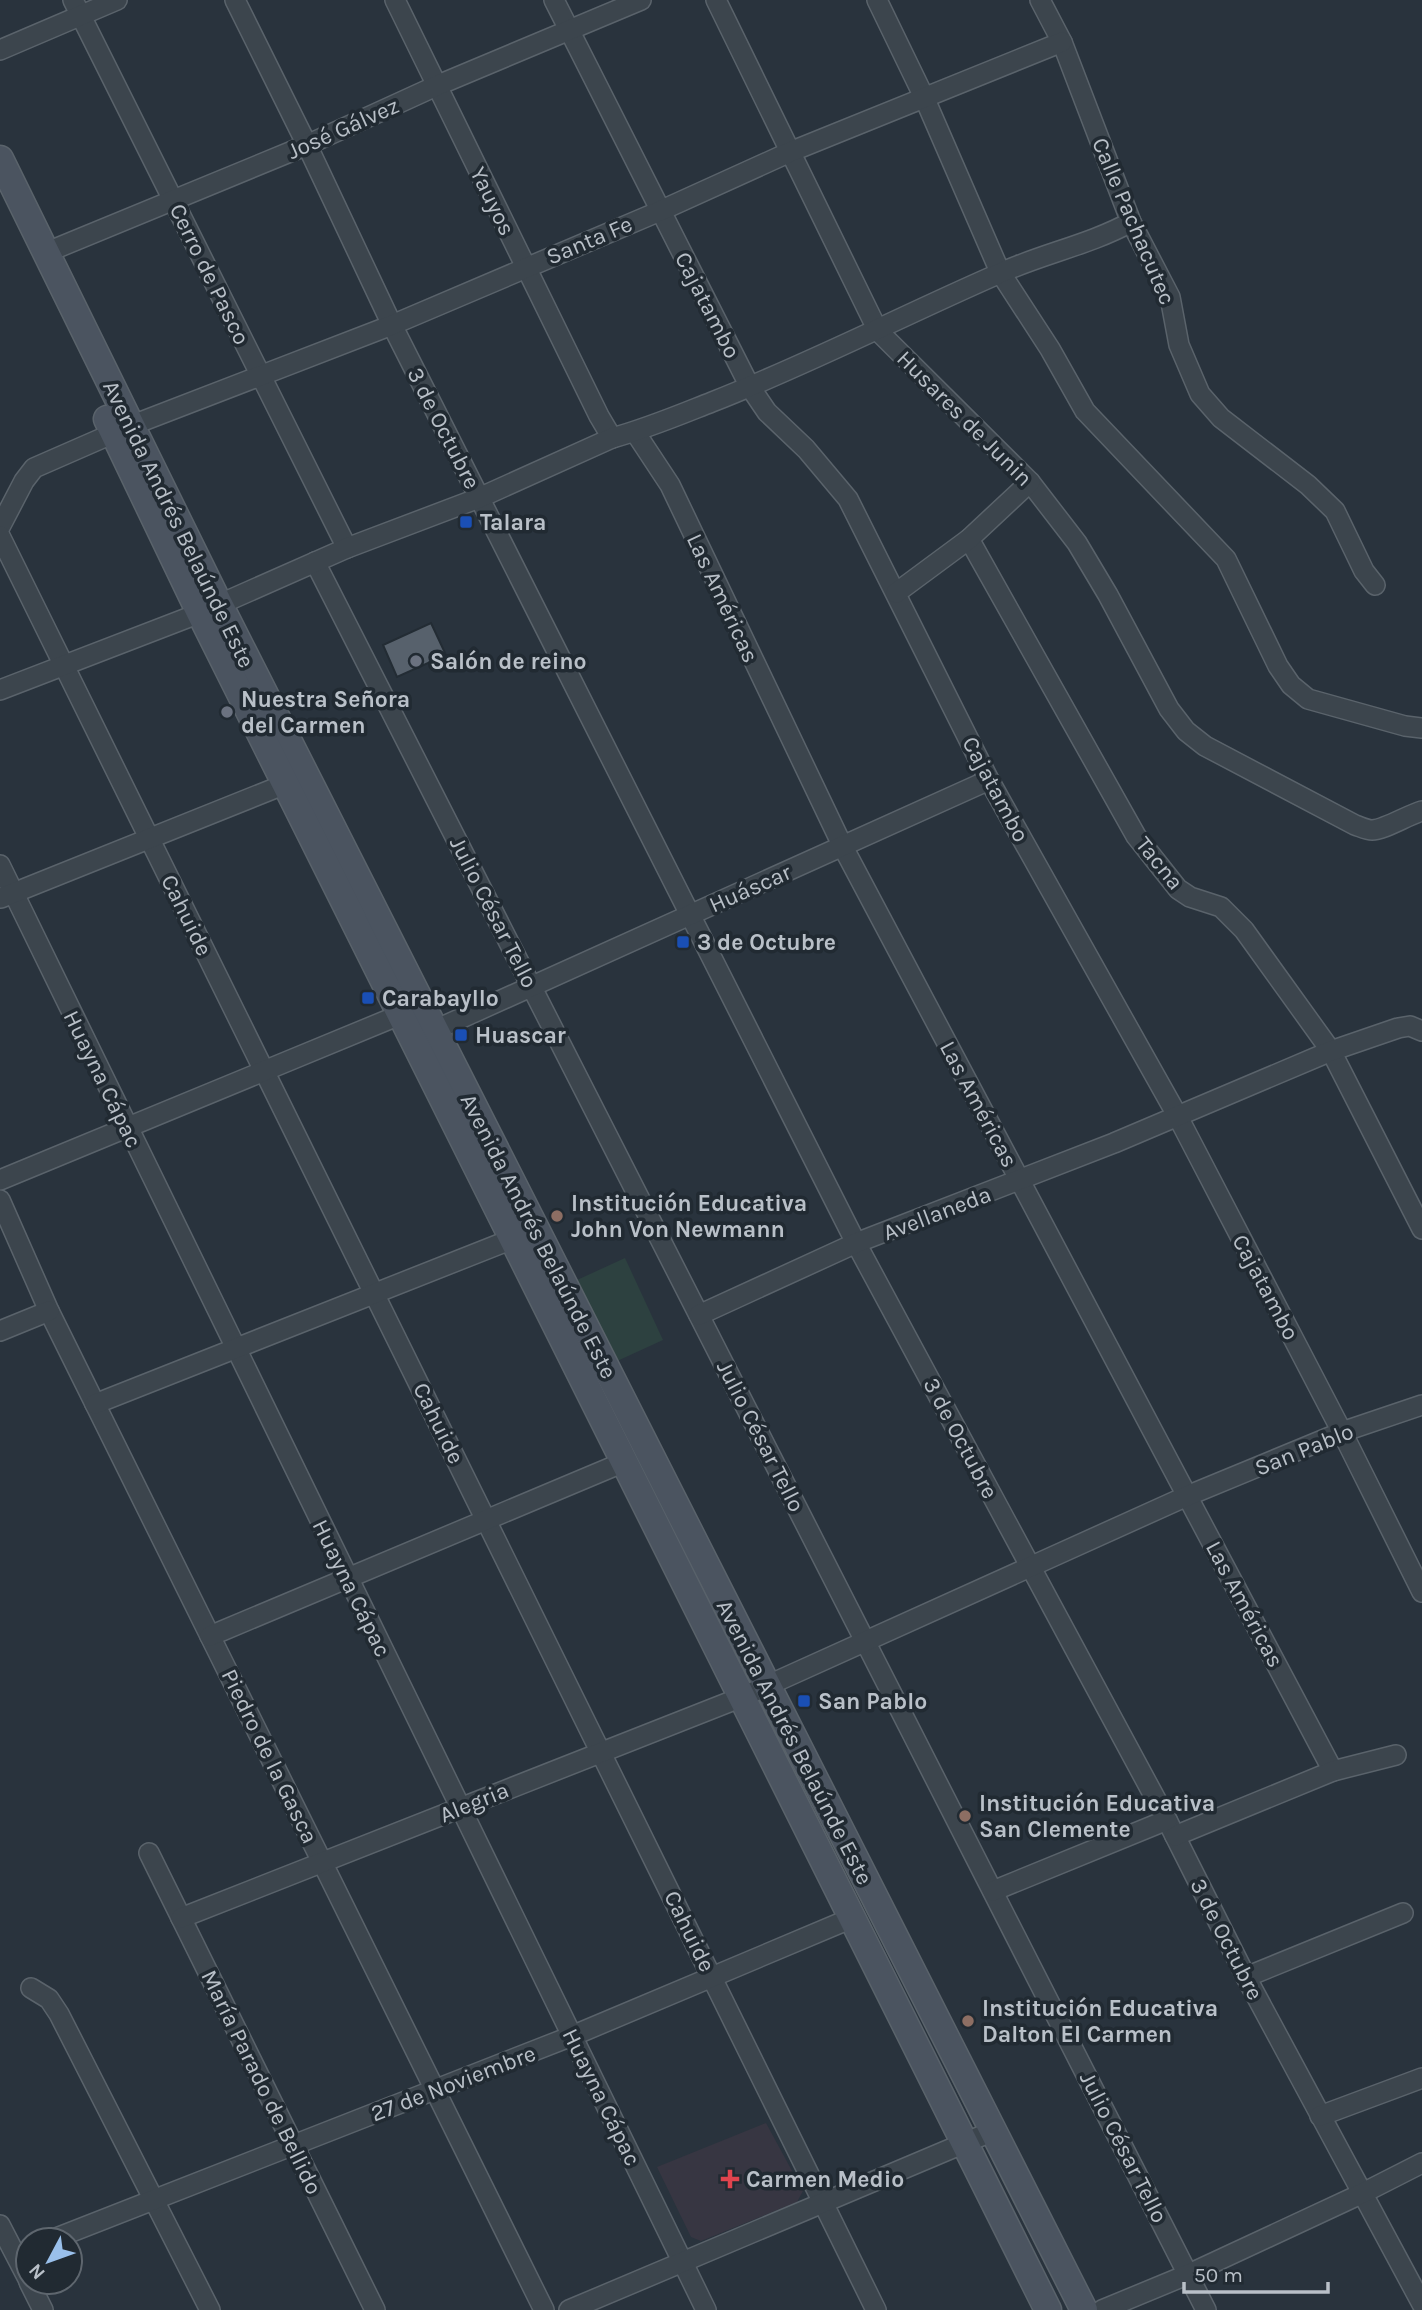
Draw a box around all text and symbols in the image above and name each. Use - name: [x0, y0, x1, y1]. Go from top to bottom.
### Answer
- street label: José Gálvez: [283, 92, 403, 165]
- street label: Calle Pachacutec: [1086, 134, 1181, 309]
- street label: Yauyos: [464, 162, 521, 240]
- street label: Cerro de Pasco: [164, 199, 255, 349]
- street label: Santa Fe: [542, 210, 636, 271]
- street label: Cajatambo: [669, 248, 746, 363]
- street label: Husares de Junin: [891, 345, 1038, 492]
- street label: 3 de Octubre: [401, 363, 486, 494]
- street label: Avenida Andrés Belaúnde Este: [97, 376, 260, 672]
- place label: Talara: [480, 509, 546, 536]
- marker: Talara: [458, 514, 474, 530]
- street label: Las Américas: [681, 529, 764, 667]
- place label: Salón de reino: [430, 648, 587, 675]
- marker: Salón de reino: [408, 653, 424, 669]
- place label: Nuestra Señora del Carmen: [241, 686, 410, 739]
- marker: Nuestra Señora del Carmen: [219, 704, 235, 720]
- street label: Cajatambo: [956, 732, 1035, 847]
- street label: Tacna: [1130, 831, 1189, 895]
- street label: Julio César Tello: [444, 832, 543, 992]
- street label: Huáscar: [705, 858, 796, 918]
- street label: Cahuide: [155, 870, 218, 960]
- place label: 3 de Octubre: [697, 929, 836, 956]
- marker: 3 de Octubre: [675, 934, 691, 950]
- place label: Carabayllo: [382, 985, 499, 1012]
- marker: Carabayllo: [360, 990, 376, 1006]
- street label: Huayna Cápac: [58, 1006, 147, 1152]
- place label: Huascar: [475, 1022, 566, 1049]
- marker: Huascar: [453, 1027, 469, 1043]
- street label: Las Américas: [934, 1036, 1023, 1172]
- street label: Avenida Andrés Belaúnde Este: [455, 1089, 622, 1383]
- street label: Avellaneda: [879, 1181, 995, 1246]
- place label: Institución Educativa John Von Newmann: [571, 1190, 807, 1243]
- marker: Institución Educativa John Von Newmann: [549, 1208, 565, 1224]
- street label: Cajatambo: [1226, 1230, 1305, 1345]
- street label: Julio César Tello: [711, 1356, 810, 1516]
- street label: 3 de Octubre: [917, 1373, 1004, 1503]
- street label: Cahuide: [407, 1378, 470, 1468]
- street label: San Pablo: [1251, 1417, 1357, 1481]
- street label: Huayna Cápac: [307, 1515, 396, 1661]
- street label: Las Américas: [1200, 1536, 1289, 1672]
- street label: Avenida Andrés Belaúnde Este: [711, 1595, 878, 1889]
- street label: Piedro de la Gasca: [216, 1665, 324, 1848]
- place label: San Pablo: [818, 1688, 927, 1715]
- marker: San Pablo: [796, 1693, 812, 1709]
- street label: Alegria: [436, 1776, 513, 1829]
- place label: Institución Educativa San Clemente: [979, 1790, 1215, 1843]
- marker: Institución Educativa San Clemente: [957, 1808, 973, 1824]
- street label: 3 de Octubre: [1184, 1874, 1269, 2005]
- street label: Cahuide: [658, 1886, 721, 1976]
- street label: María Parado de Bellido: [195, 1966, 328, 2199]
- place label: Institución Educativa Dalton El Carmen: [982, 1995, 1218, 2048]
- marker: Institución Educativa Dalton El Carmen: [960, 2013, 976, 2029]
- street label: Huayna Cápac: [557, 2024, 646, 2170]
- street label: 27 de Noviembre: [367, 2040, 539, 2127]
- street label: Julio César Tello: [1074, 2067, 1173, 2227]
- place label: Carmen Medio: [746, 2166, 904, 2193]
- marker: Carmen Medio: [720, 2169, 740, 2189]
- north arrow: [14, 2226, 84, 2296]
- scale bar: [1184, 2250, 1328, 2294]
- text: N: [24, 2259, 50, 2284]
- text: 50 m: [1194, 2263, 1243, 2287]

